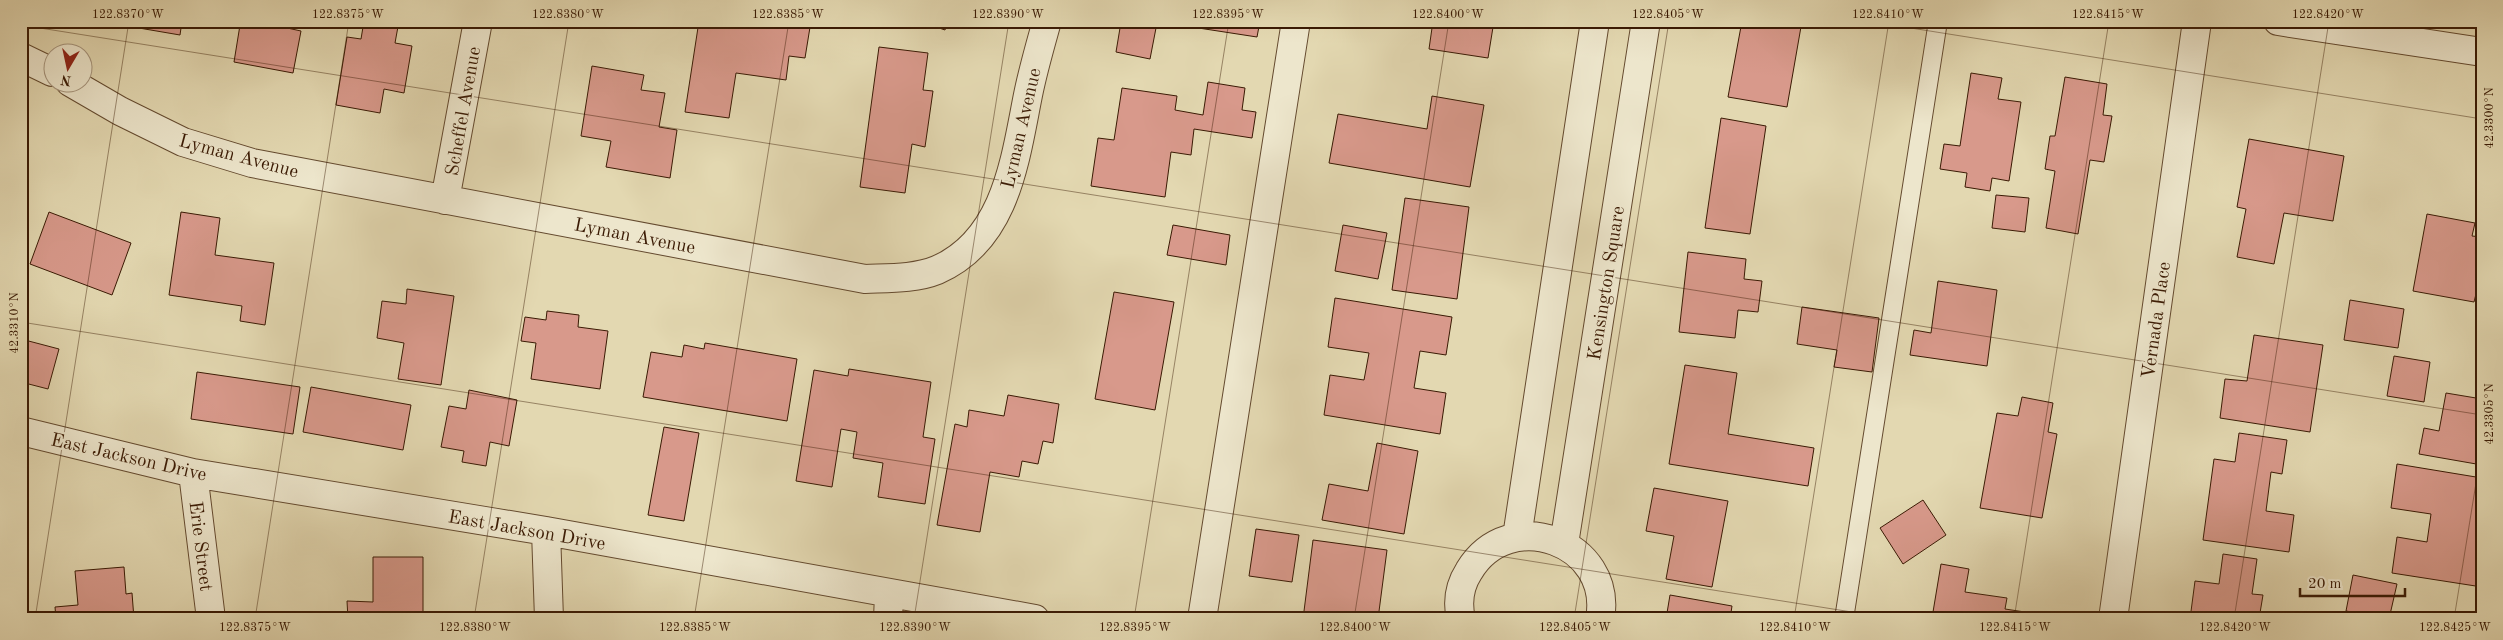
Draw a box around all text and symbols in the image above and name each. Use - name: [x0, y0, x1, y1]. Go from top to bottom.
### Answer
- text: 122.8375°W: [312, 8, 384, 21]
- text: 122.8385°W: [752, 8, 824, 21]
- text: 122.8395°W: [1192, 8, 1264, 21]
- text: 122.8405°W: [1632, 8, 1704, 21]
- text: 122.8415°W: [2072, 8, 2144, 21]
- text: 122.8370°W: [92, 9, 164, 21]
- text: 122.8380°W: [532, 9, 604, 21]
- text: 122.8390°W: [972, 9, 1044, 21]
- text: 122.8400°W: [1412, 9, 1484, 21]
- text: 122.8410°W: [1852, 9, 1924, 21]
- text: 122.8420°W: [2292, 9, 2364, 21]
- north arrow: [42, 42, 92, 92]
- street label: Scheffel Avenue: [444, 45, 485, 178]
- street label: Lyman Avenue: [999, 66, 1046, 191]
- text: N: [59, 72, 73, 88]
- text: 42.3300°N: [2484, 87, 2496, 149]
- street label: Lyman Avenue: [176, 132, 300, 183]
- street label: Kensington Square: [1586, 205, 1629, 362]
- street label: Lyman Avenue: [572, 216, 697, 259]
- street label: Vernada Place: [2140, 261, 2175, 380]
- text: 42.3310°N: [9, 292, 21, 354]
- text: 42.3305°N: [2483, 383, 2496, 445]
- street label: East Jackson Drive: [49, 431, 208, 486]
- street label: Erie Street: [185, 500, 214, 592]
- street label: East Jackson Drive: [446, 508, 607, 555]
- scale bar: [2300, 565, 2406, 597]
- text: 20 m: [2308, 577, 2342, 592]
- text: 122.8375°W: [219, 621, 291, 634]
- text: 122.8385°W: [659, 621, 731, 634]
- text: 122.8395°W: [1099, 621, 1171, 634]
- text: 122.8405°W: [1539, 621, 1611, 634]
- text: 122.8415°W: [1979, 621, 2051, 634]
- text: 122.8425°W: [2419, 621, 2491, 634]
- text: 122.8380°W: [439, 622, 511, 634]
- text: 122.8390°W: [879, 622, 951, 634]
- text: 122.8400°W: [1319, 622, 1391, 634]
- text: 122.8410°W: [1759, 622, 1831, 634]
- text: 122.8420°W: [2199, 622, 2271, 634]

